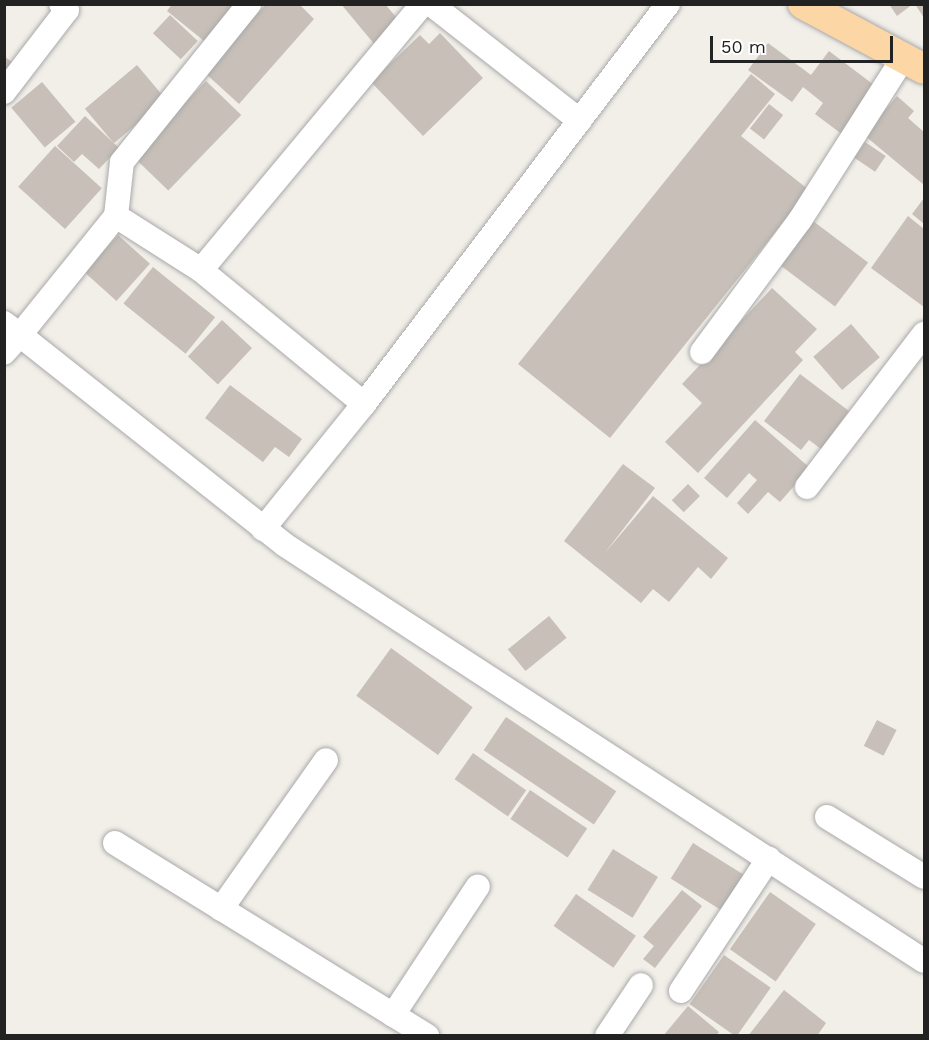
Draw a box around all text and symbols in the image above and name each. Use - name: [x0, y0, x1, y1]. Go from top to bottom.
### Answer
- scale bar: [713, 24, 896, 62]
- text: 50 m: [721, 36, 766, 57]

